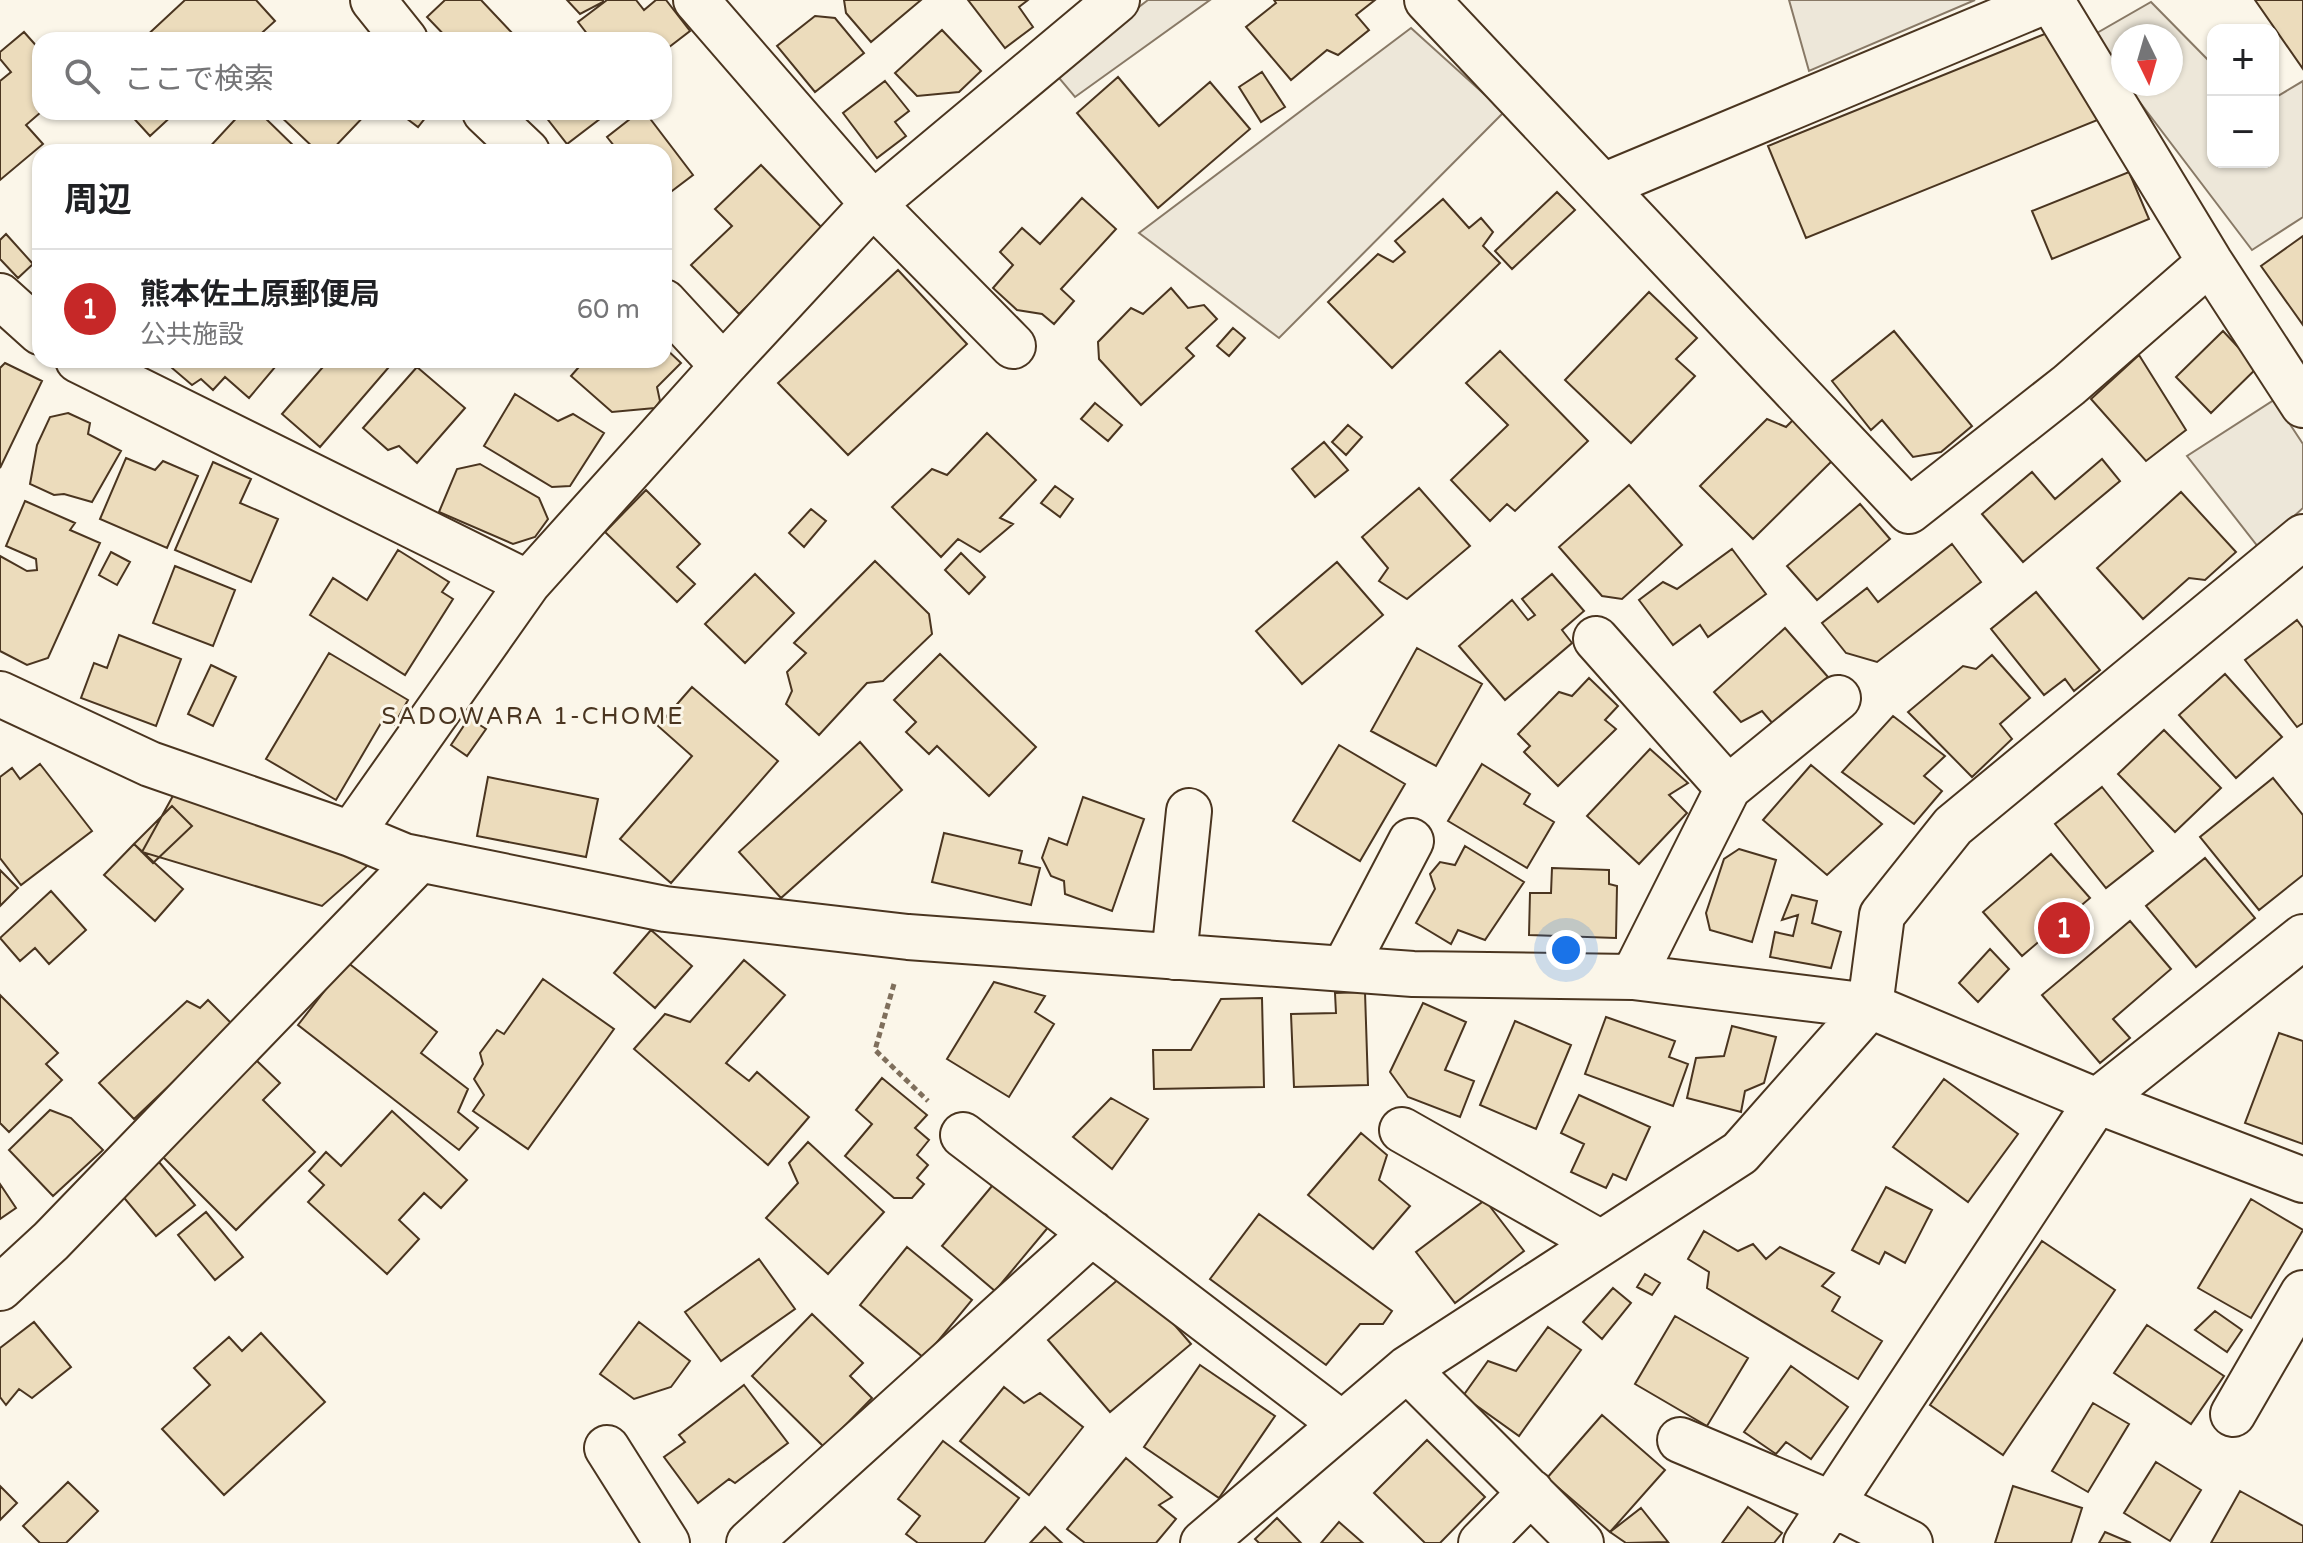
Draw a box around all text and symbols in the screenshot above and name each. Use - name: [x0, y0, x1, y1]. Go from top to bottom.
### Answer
- north arrow: [2111, 24, 2183, 96]
- map controls: [2207, 24, 2279, 168]
- button: +: [2207, 24, 2279, 96]
- search box: [32, 32, 672, 120]
- icon: search: [60, 54, 104, 98]
- text: ここで検索: [124, 61, 274, 98]
- button: −: [2207, 96, 2279, 168]
- text: 周辺: [64, 180, 132, 221]
- text: 熊本佐土原郵便局: [140, 276, 380, 313]
- text: 1: [82, 294, 98, 325]
- text: 60 m: [577, 294, 640, 325]
- text: 公共施設: [140, 319, 244, 350]
- district label: SADOWARA 1-CHOME: [381, 702, 685, 731]
- pin: 1: [2038, 898, 2090, 958]
- your location: [1546, 930, 1586, 970]

